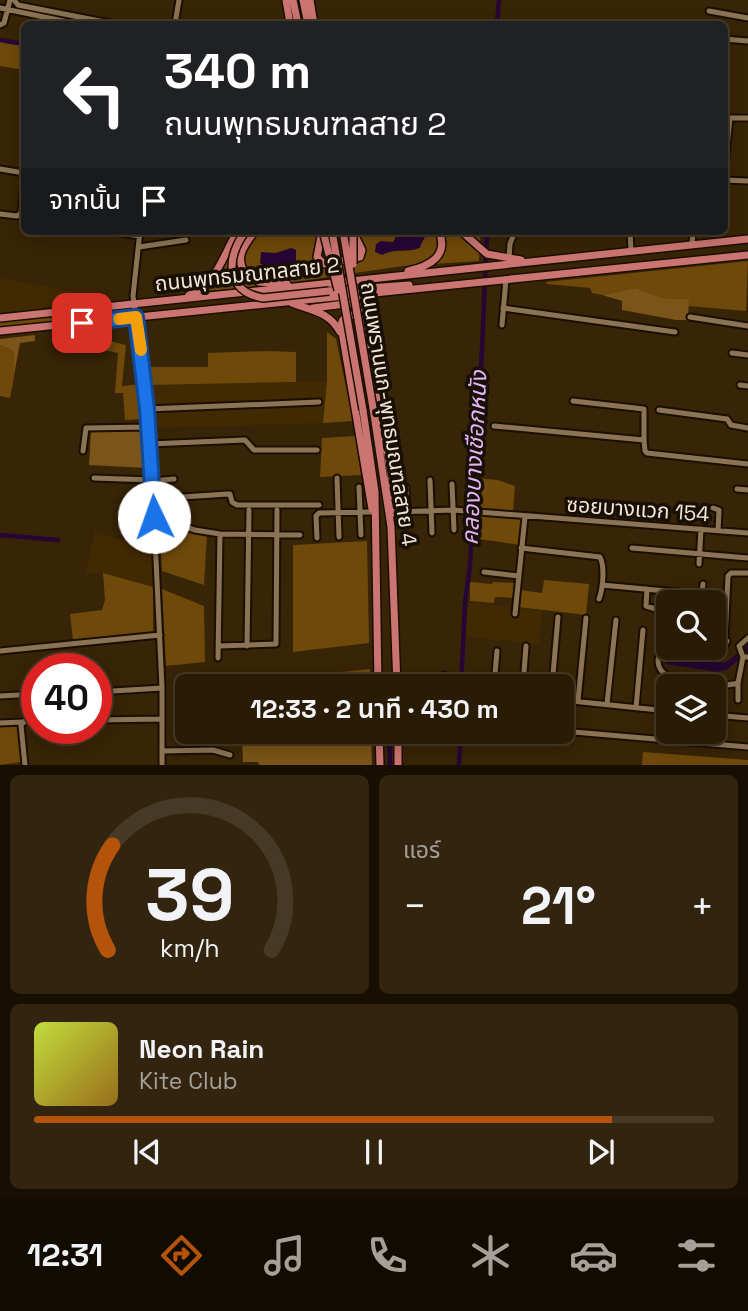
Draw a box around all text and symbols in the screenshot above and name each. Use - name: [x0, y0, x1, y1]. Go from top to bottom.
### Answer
- text: 340 m: [164, 40, 311, 102]
- icon: left: [49, 49, 140, 140]
- text: ถนนพุทธมณฑลสาย 2: [164, 104, 447, 144]
- icon: arrive: [135, 182, 173, 220]
- text: จากนั้น: [49, 183, 121, 217]
- street label: ถนนพุทธมณฑลสาย 2: [153, 251, 341, 297]
- street label: ถนนพรานนก-พุทธมณฑลสาย 4: [355, 280, 423, 548]
- pin: [52, 293, 112, 353]
- icon: arrive: [63, 304, 101, 342]
- water label: คลองบางเชือกหนัง: [454, 368, 494, 546]
- position arrow: [117, 480, 191, 554]
- street label: ซอยบางแวก 154: [566, 491, 710, 527]
- map controls: [656, 590, 726, 744]
- button: search: [656, 590, 726, 660]
- speed limit sign: 40: [21, 653, 112, 744]
- button: layers: [656, 674, 726, 744]
- text: 12:33 · 2 นาที · 430 m: [250, 692, 499, 726]
- text: แอร์: [403, 835, 440, 865]
- text: 39: [145, 849, 234, 942]
- text: 21°: [521, 873, 596, 939]
- text: −: [403, 882, 427, 930]
- text: +: [690, 882, 714, 930]
- text: km/h: [160, 932, 219, 964]
- text: Neon Rain: [139, 1032, 264, 1066]
- text: Kite Club: [139, 1066, 238, 1096]
- icon: previous: [128, 1133, 166, 1171]
- icon: pause: [355, 1133, 393, 1171]
- icon: next: [582, 1133, 620, 1171]
- icon: directions: [157, 1231, 206, 1280]
- icon: music: [260, 1231, 309, 1280]
- icon: phone: [363, 1231, 412, 1280]
- icon: climate: [466, 1231, 515, 1280]
- icon: car: [569, 1231, 618, 1280]
- icon: filters: [672, 1231, 721, 1280]
- text: 12:31: [27, 1235, 103, 1275]

